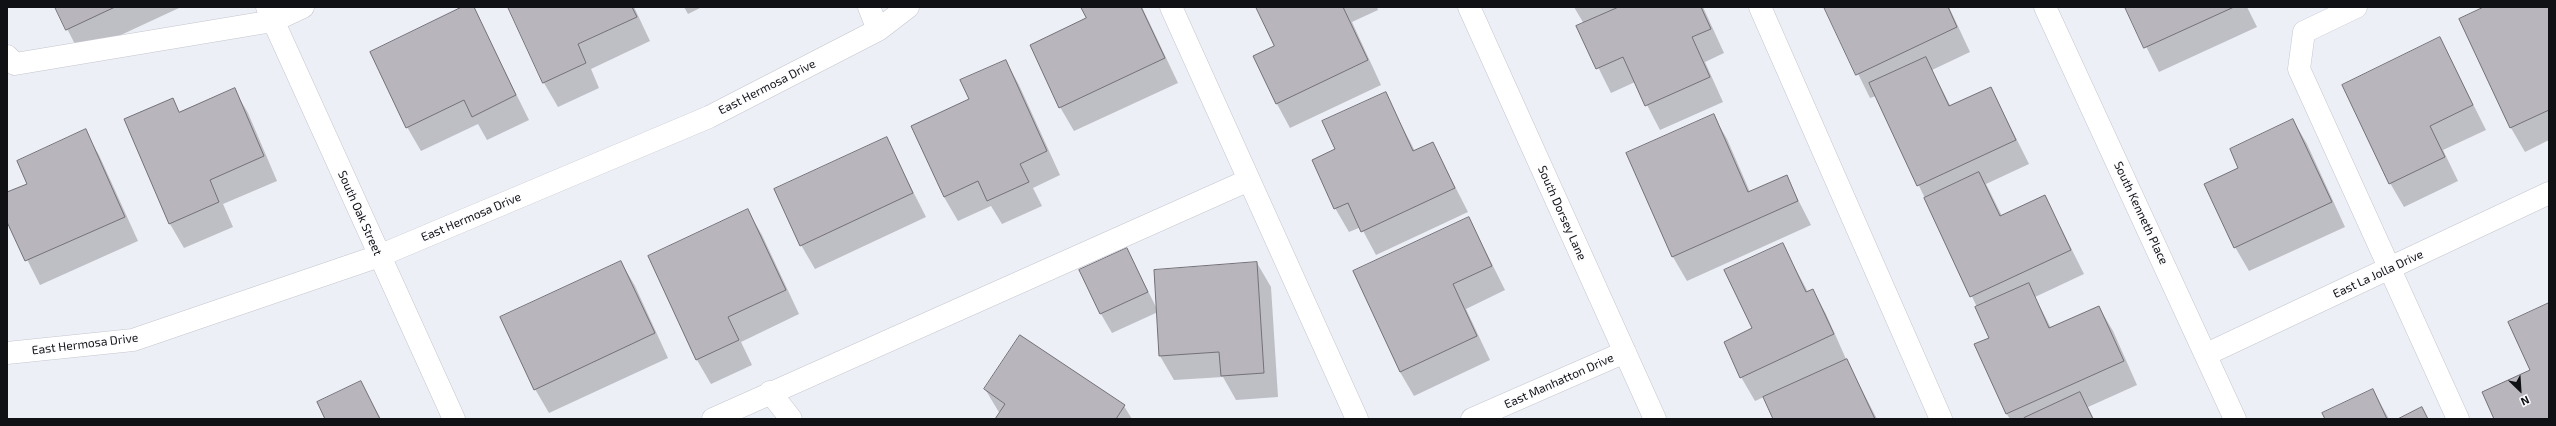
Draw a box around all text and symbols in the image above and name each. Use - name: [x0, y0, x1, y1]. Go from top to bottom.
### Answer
- street label: East Hermosa Drive: [716, 56, 818, 118]
- street label: South Kenneth Place: [2111, 159, 2171, 267]
- street label: South Dorsey Lane: [1535, 164, 1589, 262]
- street label: South Oak Street: [335, 168, 385, 258]
- street label: East Hermosa Drive: [419, 189, 523, 245]
- street label: East La Jolla Drive: [2331, 247, 2425, 301]
- street label: East Hermosa Drive: [31, 330, 139, 358]
- street label: East Manhatton Drive: [1502, 350, 1616, 412]
- north arrow: [2500, 370, 2540, 410]
- text: N: [2519, 394, 2532, 409]

